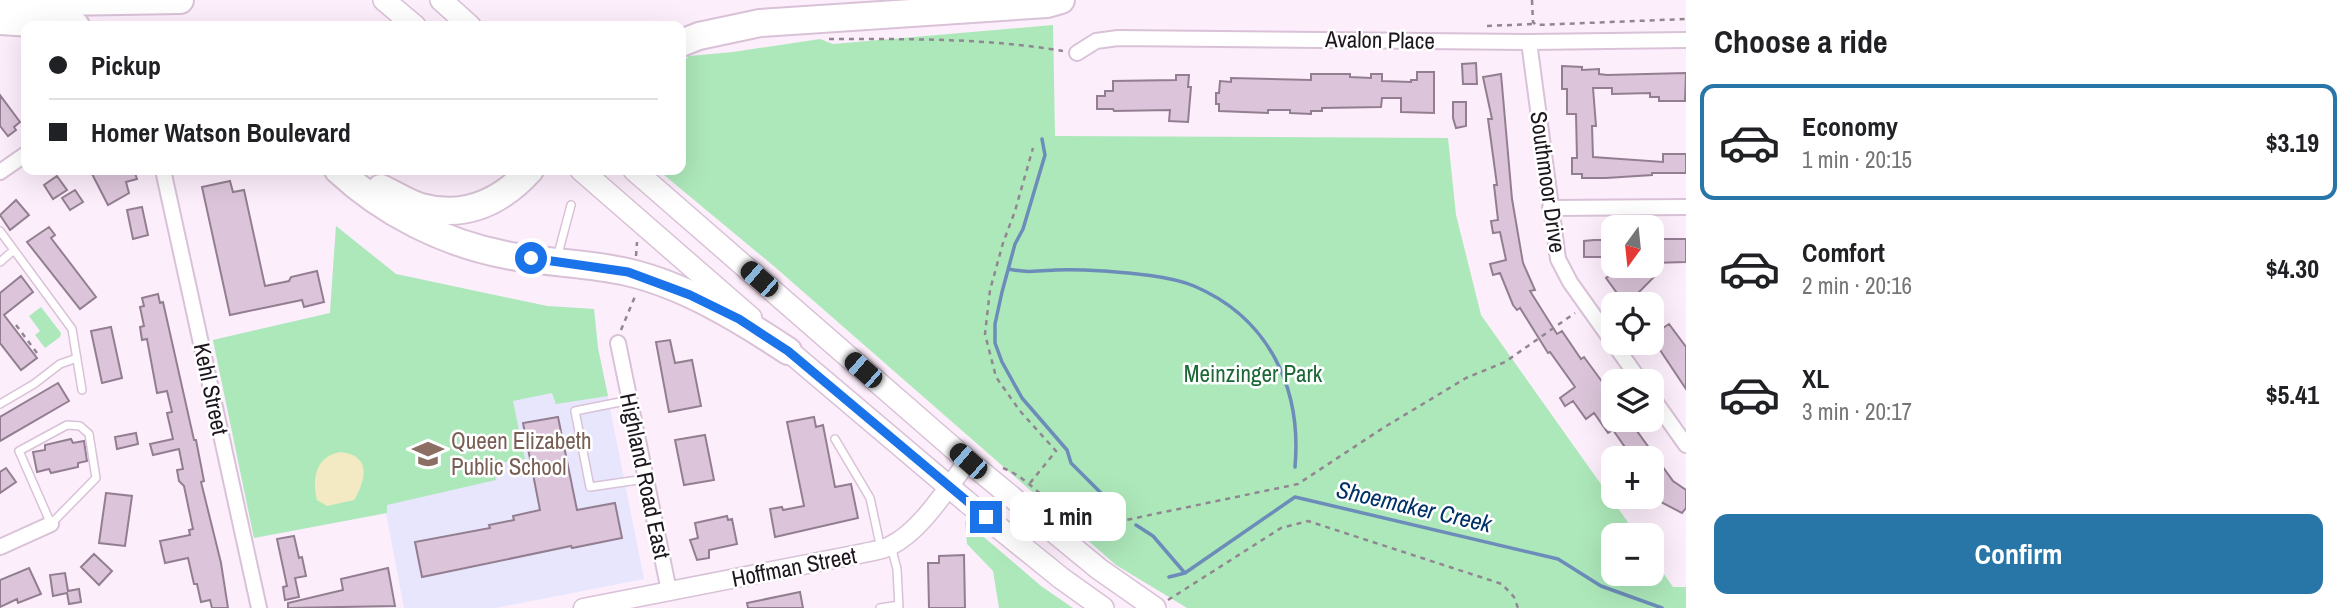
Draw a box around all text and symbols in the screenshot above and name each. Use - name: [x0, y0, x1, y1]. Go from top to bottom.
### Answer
- text: Choose a ride: [1714, 20, 1888, 63]
- street label: Avalon Place: [1324, 23, 1435, 56]
- text: Pickup: [91, 48, 161, 83]
- street label: Southmoor Drive: [1523, 109, 1574, 255]
- text: Economy: [1802, 109, 1898, 144]
- icon: car: [1718, 111, 1781, 174]
- text: Homer Watson Boulevard: [91, 115, 351, 150]
- text: $3.19: [2266, 125, 2319, 160]
- text: 1 min · 20:15: [1802, 144, 1912, 175]
- north arrow: [1601, 215, 1664, 278]
- map controls: [1601, 215, 1664, 586]
- text: Comfort: [1802, 235, 1885, 270]
- icon: car: [1718, 237, 1781, 300]
- route start: [515, 242, 547, 274]
- text: $4.30: [2266, 251, 2319, 286]
- car: [737, 257, 782, 301]
- text: 2 min · 20:16: [1802, 270, 1912, 301]
- button: locate: [1601, 292, 1664, 355]
- street label: Kehl Street: [187, 340, 236, 438]
- car: [841, 348, 886, 392]
- park label: Meinzinger Park: [1184, 358, 1323, 389]
- text: XL: [1802, 361, 1829, 396]
- icon: car: [1718, 363, 1781, 426]
- button: layers: [1601, 369, 1664, 432]
- text: $5.41: [2266, 377, 2319, 412]
- street label: Highland Road East: [613, 390, 678, 562]
- text: 3 min · 20:17: [1802, 396, 1912, 427]
- place label: Queen Elizabeth Public School: [451, 425, 592, 482]
- school or university icon: Queen Elizabeth Public School: [411, 437, 445, 471]
- car: [946, 439, 991, 483]
- button: +: [1601, 446, 1664, 509]
- water label: Shoemaker Creek: [1333, 473, 1496, 540]
- callout: 1 min: [1010, 492, 1126, 542]
- route end: [970, 501, 1002, 533]
- text: 1 min: [1043, 501, 1093, 532]
- button: Confirm: [1714, 514, 2323, 594]
- button: −: [1601, 523, 1664, 586]
- street label: Hoffman Street: [729, 539, 859, 594]

